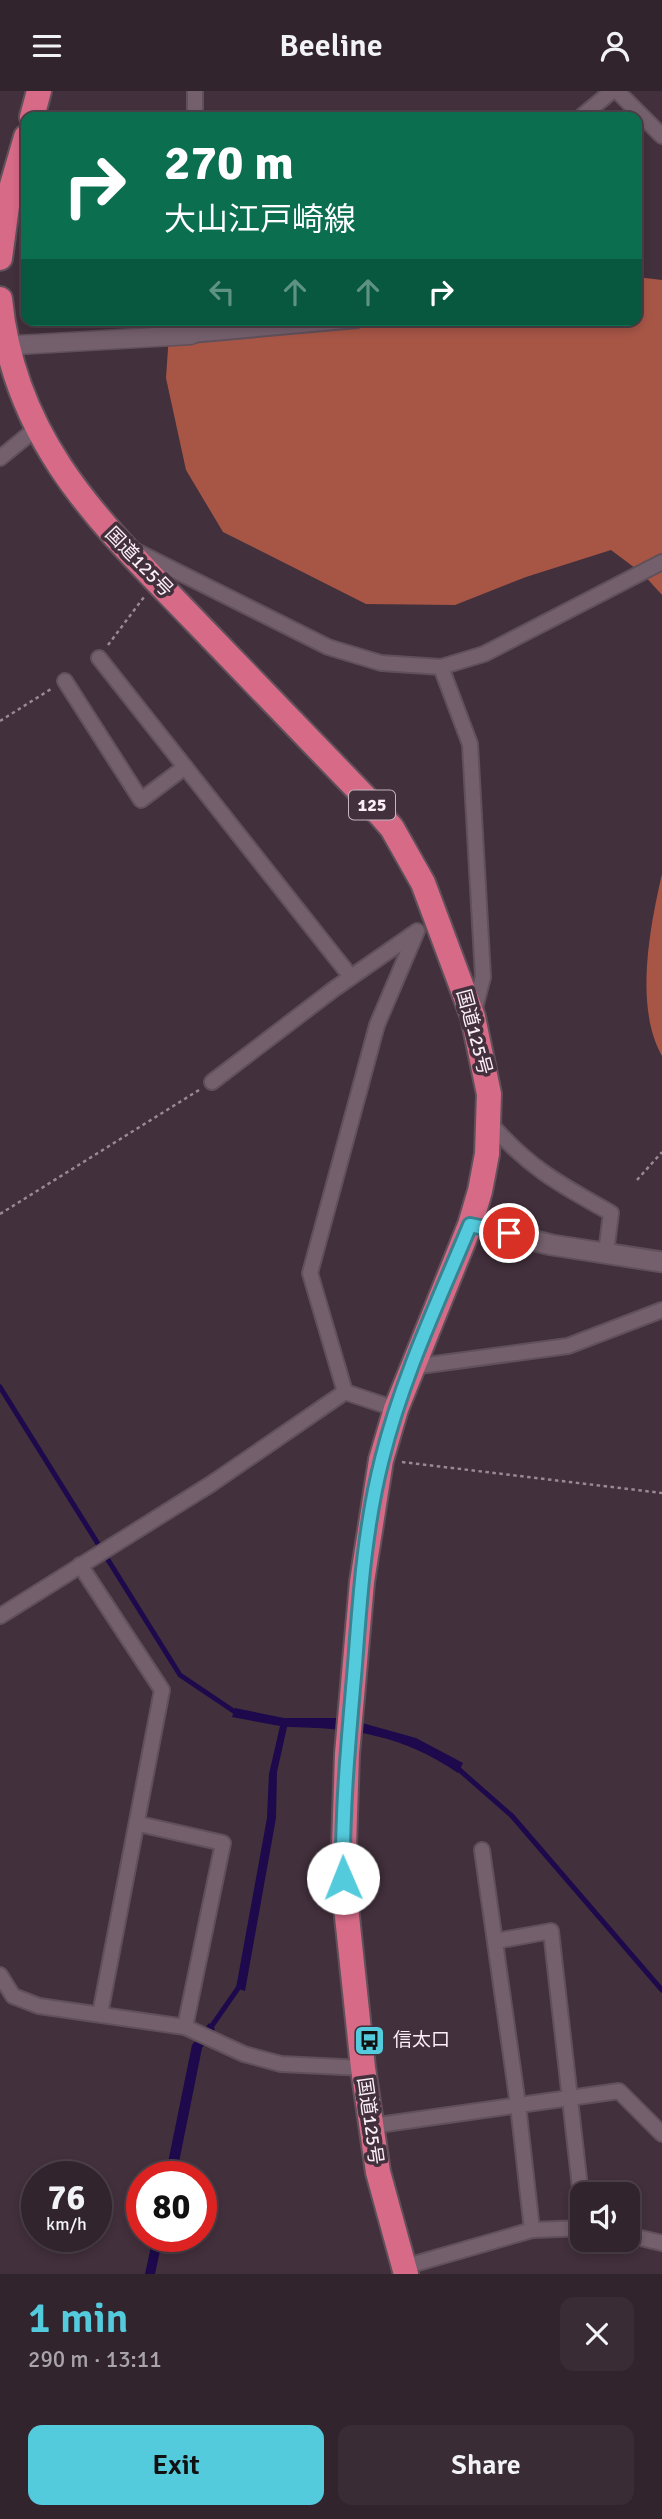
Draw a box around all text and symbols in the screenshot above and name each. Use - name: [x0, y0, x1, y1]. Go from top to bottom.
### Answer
- text: Beeline: [279, 26, 383, 65]
- icon: menu: [28, 27, 66, 65]
- icon: person: [596, 27, 634, 65]
- text: 270 m: [164, 133, 294, 193]
- icon: right: [49, 140, 140, 231]
- text: 大山江戸崎線: [164, 200, 356, 239]
- icon: left: [203, 273, 241, 311]
- icon: ahead: [276, 273, 314, 311]
- icon: ahead: [349, 273, 387, 311]
- icon: right: [422, 273, 460, 311]
- street label: 国道125号: [100, 522, 178, 602]
- road number: 125: [349, 791, 395, 819]
- street label: 国道125号: [451, 986, 497, 1078]
- pin: [479, 1203, 539, 1263]
- icon: arrive: [490, 1214, 528, 1252]
- position arrow: [306, 1841, 380, 1915]
- bus stop icon: 信太口: [353, 2023, 387, 2057]
- place label: 信太口: [393, 2028, 450, 2052]
- street label: 国道125号: [352, 2076, 388, 2166]
- speed limit sign: 80: [126, 2161, 217, 2252]
- text: 76: [48, 2176, 85, 2219]
- map controls: [570, 2182, 640, 2252]
- button: sound: [570, 2182, 640, 2252]
- text: km/h: [46, 2213, 87, 2235]
- text: 1 min: [28, 2293, 129, 2344]
- button: close: [560, 2297, 634, 2371]
- text: 290 m · 13:11: [28, 2345, 162, 2374]
- button: Exit: [28, 2425, 324, 2505]
- button: Share: [338, 2425, 634, 2505]

